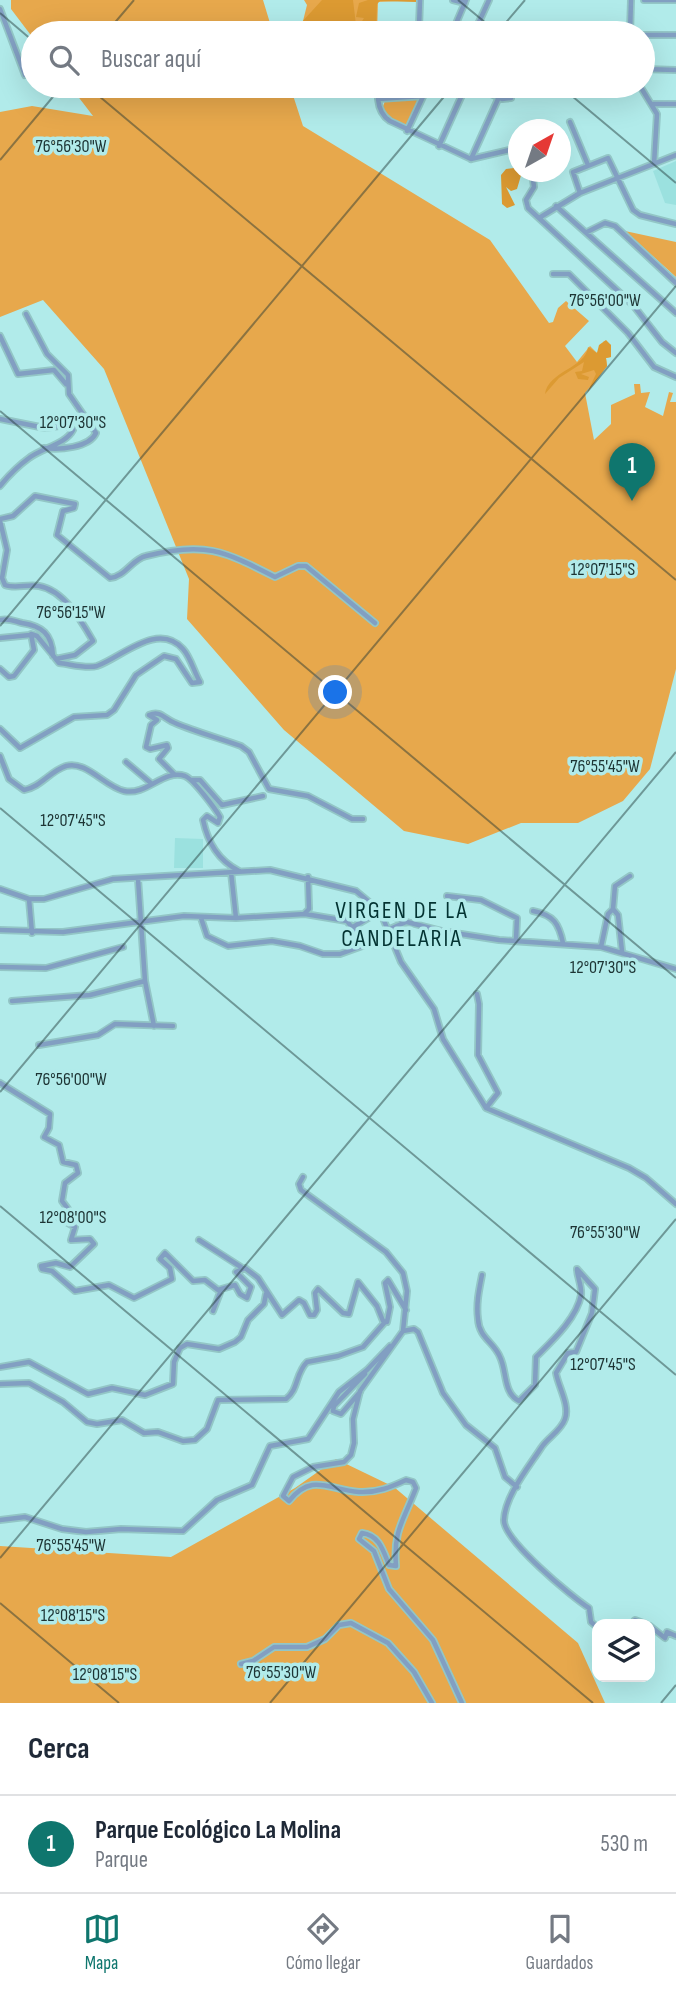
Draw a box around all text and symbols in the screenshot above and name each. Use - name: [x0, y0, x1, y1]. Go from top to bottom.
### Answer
- search box: [21, 21, 655, 98]
- icon: search: [45, 41, 83, 79]
- text: Buscar aquí: [101, 44, 201, 75]
- north arrow: [508, 119, 571, 182]
- text: 76°56'30"W: [36, 136, 107, 157]
- text: 76°56'00"W: [569, 290, 641, 311]
- text: 12°07'30"S: [40, 412, 106, 433]
- pin: 1: [609, 443, 655, 501]
- text: 12°07'15"S: [571, 559, 635, 580]
- text: 76°56'15"W: [37, 602, 106, 623]
- your location: [318, 675, 352, 709]
- text: 76°55'45"W: [570, 756, 640, 777]
- text: 12°07'45"S: [40, 810, 106, 831]
- district label: VIRGEN DE LA CANDELARIA: [335, 896, 469, 953]
- text: 12°07'30"S: [570, 957, 636, 978]
- text: 76°56'00"W: [35, 1069, 107, 1090]
- text: 12°08'00"S: [40, 1207, 107, 1228]
- text: 76°55'30"W: [570, 1222, 640, 1243]
- text: 12°07'45"S: [570, 1354, 636, 1375]
- text: 76°55'45"W: [36, 1535, 106, 1556]
- text: 12°08'15"S: [41, 1605, 105, 1626]
- map controls: [592, 1619, 655, 1682]
- button: layers: [592, 1619, 655, 1682]
- text: 76°55'30"W: [246, 1662, 316, 1683]
- text: 12°08'15"S: [73, 1664, 137, 1685]
- text: Cerca: [28, 1731, 90, 1767]
- text: Parque Ecológico La Molina: [95, 1815, 341, 1846]
- text: 1: [46, 1830, 56, 1858]
- text: 530 m: [600, 1830, 648, 1858]
- text: Parque: [95, 1846, 148, 1874]
- tab: Mapa: [83, 1910, 121, 1975]
- tab: Cómo llegar: [286, 1910, 361, 1975]
- tab: Guardados: [526, 1910, 593, 1975]

